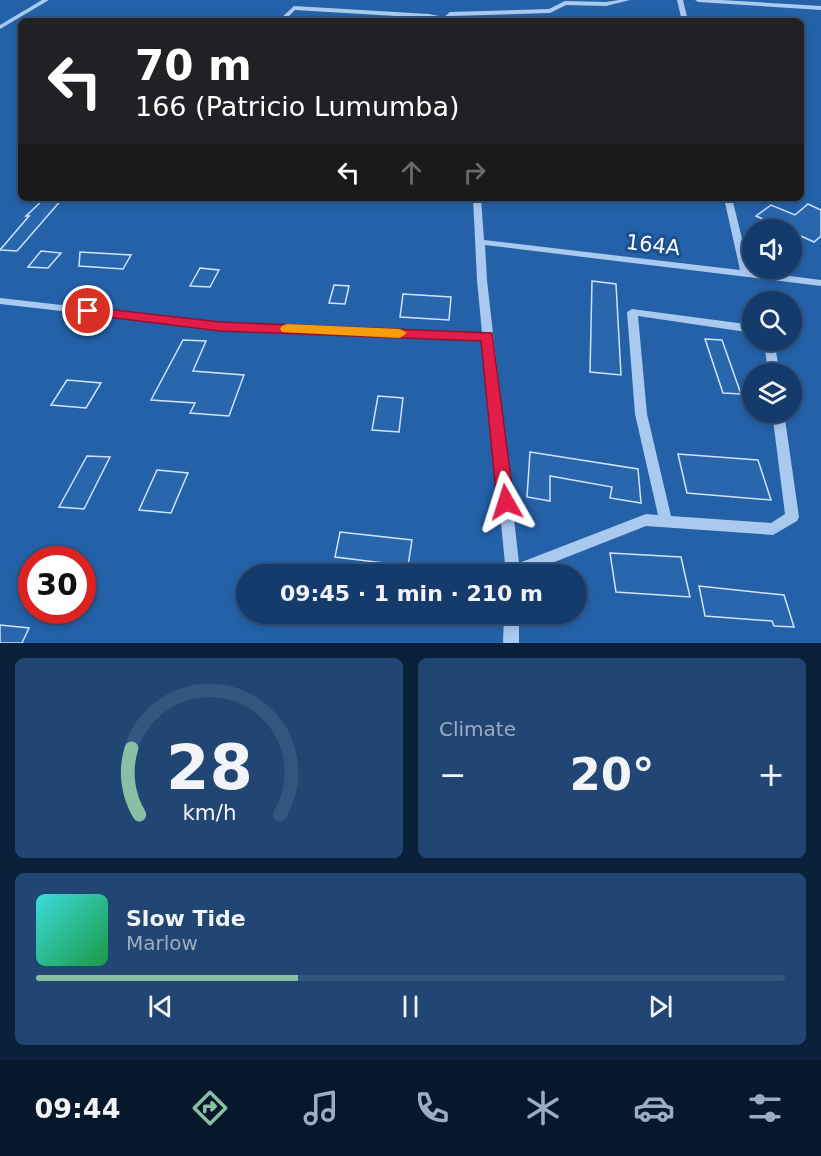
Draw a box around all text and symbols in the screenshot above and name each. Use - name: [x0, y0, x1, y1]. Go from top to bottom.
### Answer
- text: 70 m: [135, 41, 252, 90]
- icon: left: [36, 42, 114, 120]
- text: 166 (Patricio Lumumba): [135, 91, 460, 122]
- icon: left: [332, 156, 365, 189]
- icon: ahead: [395, 156, 428, 189]
- icon: right: [458, 156, 491, 189]
- map controls: [742, 219, 802, 423]
- button: sound: [742, 219, 802, 279]
- street label: 164A: [625, 230, 682, 260]
- pin: [62, 285, 113, 336]
- button: search: [742, 291, 802, 351]
- icon: arrive: [71, 294, 104, 327]
- button: layers: [742, 363, 802, 423]
- position arrow: [474, 470, 538, 534]
- speed limit sign: 30: [18, 546, 96, 624]
- text: 09:45 · 1 min · 210 m: [280, 581, 543, 606]
- text: Climate: [439, 717, 516, 741]
- text: 28: [166, 731, 252, 804]
- text: 20°: [569, 748, 655, 801]
- text: −: [439, 755, 467, 794]
- text: +: [757, 755, 785, 794]
- text: km/h: [182, 800, 236, 825]
- text: Slow Tide: [126, 906, 246, 931]
- text: Marlow: [126, 931, 198, 955]
- icon: previous: [144, 990, 177, 1023]
- icon: pause: [394, 990, 427, 1023]
- icon: next: [644, 990, 677, 1023]
- icon: directions: [189, 1087, 231, 1129]
- icon: music: [300, 1087, 342, 1129]
- icon: phone: [411, 1087, 453, 1129]
- icon: climate: [522, 1087, 564, 1129]
- icon: car: [633, 1087, 675, 1129]
- icon: filters: [744, 1087, 786, 1129]
- text: 09:44: [35, 1093, 120, 1124]

